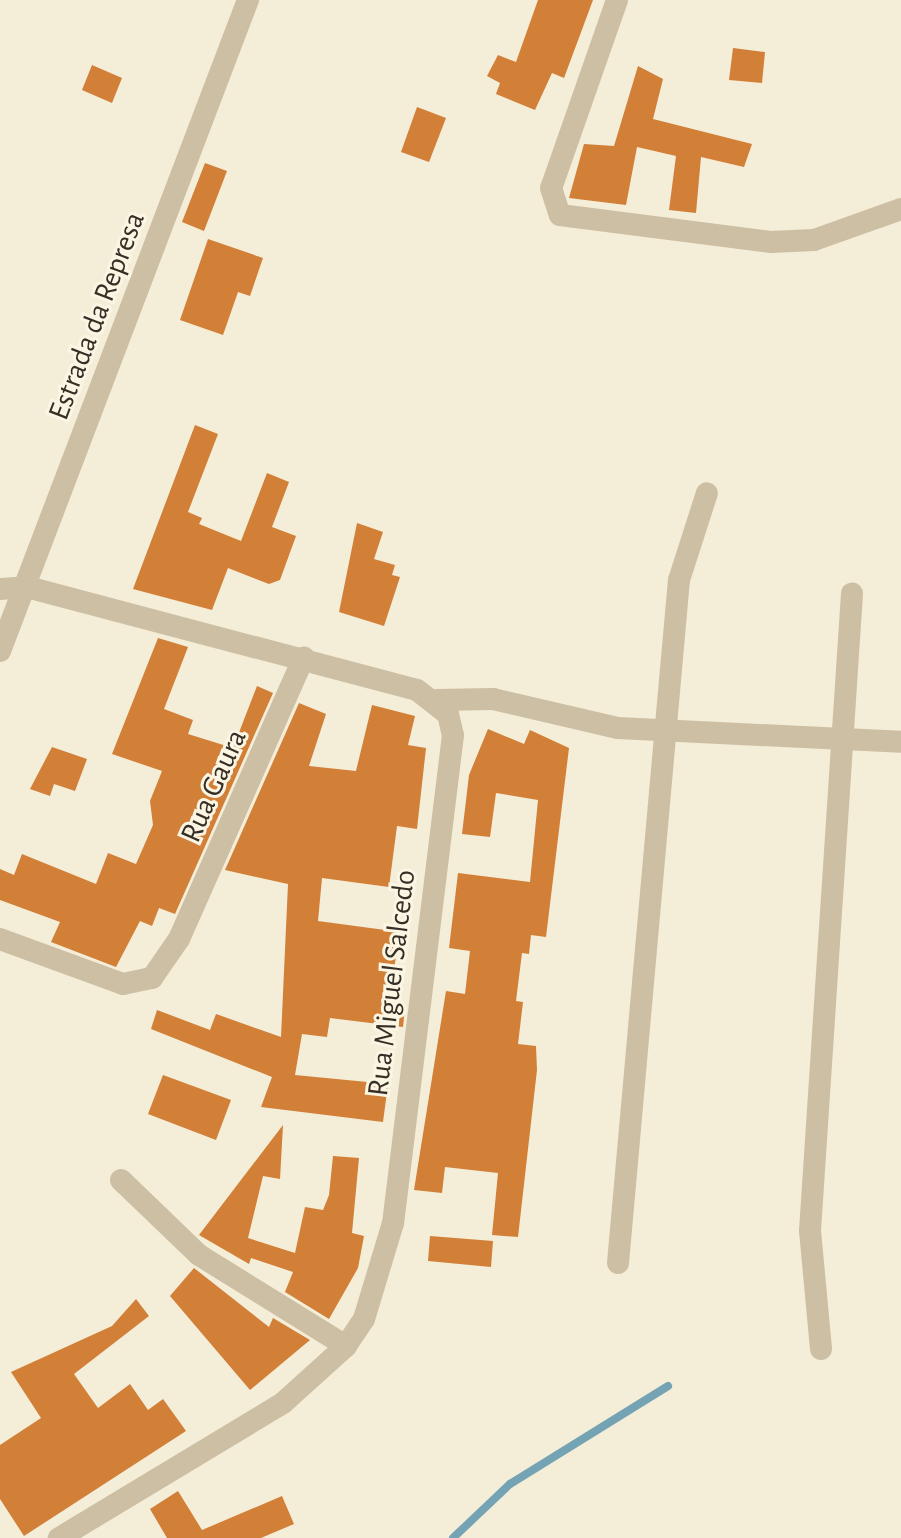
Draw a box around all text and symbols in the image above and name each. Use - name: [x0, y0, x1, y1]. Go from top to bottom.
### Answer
- street label: Estrada da Represa: [41, 207, 153, 425]
- street label: Rua Gaura: [173, 724, 255, 848]
- street label: Rua Miguel Salcedo: [360, 868, 424, 1098]

